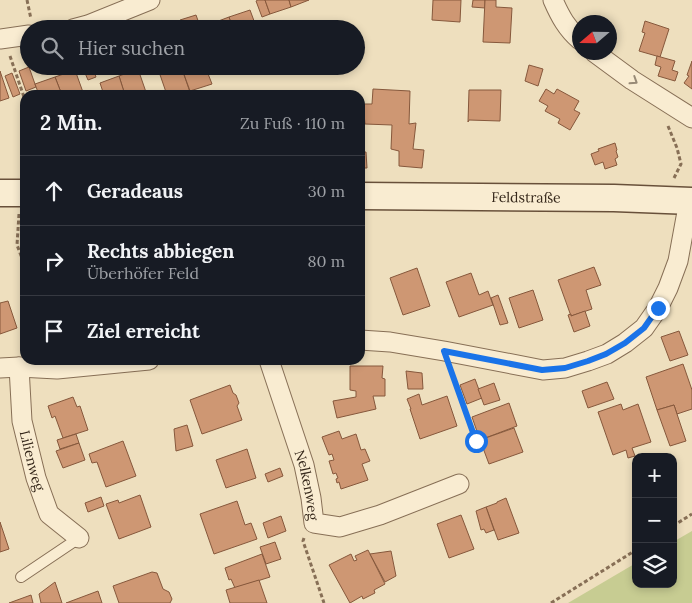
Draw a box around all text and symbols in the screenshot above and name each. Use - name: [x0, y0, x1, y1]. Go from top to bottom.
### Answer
- north arrow: [572, 15, 617, 60]
- search box: [20, 20, 365, 75]
- icon: search: [38, 34, 66, 62]
- text: Hier suchen: [78, 36, 185, 60]
- one-way arrow: [629, 74, 638, 84]
- text: 2 Min.: [40, 109, 102, 136]
- text: Zu Fuß · 110 m: [240, 113, 345, 133]
- icon: ahead: [40, 177, 68, 205]
- text: Geradeaus: [87, 179, 183, 203]
- text: 30 m: [308, 181, 345, 201]
- street label: Feldstraße: [491, 188, 561, 207]
- text: Rechts abbiegen: [87, 239, 234, 263]
- icon: right: [40, 247, 68, 275]
- text: 80 m: [308, 251, 345, 271]
- text: Überhöfer Feld: [87, 263, 199, 283]
- route end: [647, 297, 670, 320]
- icon: arrive: [40, 317, 68, 345]
- text: Ziel erreicht: [87, 319, 200, 343]
- street label: Lilienweg: [16, 428, 49, 494]
- route start: [465, 430, 488, 453]
- street label: Nelkenweg: [291, 447, 323, 522]
- map controls: [632, 453, 677, 588]
- button: +: [632, 453, 677, 498]
- button: −: [632, 498, 677, 543]
- button: layers: [632, 543, 677, 588]

